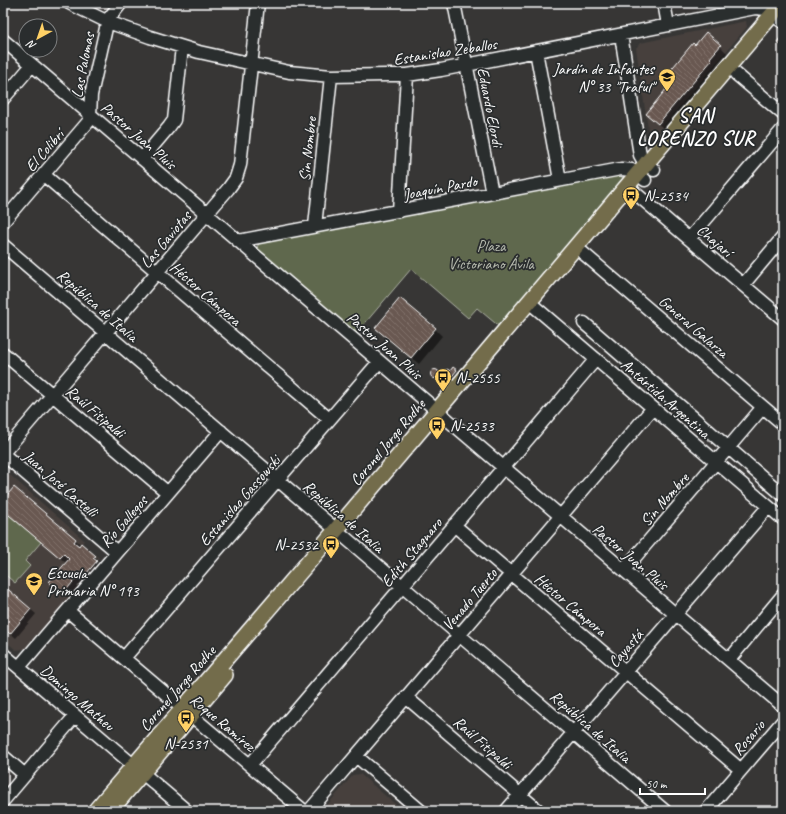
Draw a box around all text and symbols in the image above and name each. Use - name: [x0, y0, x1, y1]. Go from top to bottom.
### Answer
- north arrow: [18, 18, 58, 58]
- street label: Las Palomas: [67, 29, 99, 99]
- street label: Estanislao Zeballos: [392, 34, 500, 70]
- text: N: [23, 37, 39, 53]
- place label: Jardín de Infantes N° 33 "Traful": [552, 59, 657, 97]
- street label: Eduardo Elordi: [473, 66, 508, 151]
- school or university icon: Jardín de Infantes N° 33 "Traful": [657, 67, 677, 92]
- street label: Pastor Juan Pluis: [97, 98, 181, 175]
- district label: SAN LORENZO SUR: [637, 103, 757, 151]
- street label: Sin Nombre: [295, 114, 322, 182]
- street label: El Colibrí: [21, 123, 71, 176]
- street label: Joaquín Pardo: [401, 171, 481, 205]
- bus stop icon: N-2534: [621, 185, 641, 210]
- place label: N-2534: [644, 186, 689, 206]
- street label: Las Gaviotas: [136, 206, 196, 272]
- street label: Chajarí: [692, 220, 739, 263]
- park label: Plaza Victoriano Ávila: [448, 236, 535, 274]
- street label: Héctor Cámpora: [166, 257, 246, 331]
- street label: República de Italia: [53, 265, 143, 347]
- street label: General Galarza: [654, 291, 733, 363]
- street label: Pastor Juan Pluis: [343, 308, 427, 385]
- street label: Antártida Argentina: [617, 355, 715, 444]
- bus stop icon: N-2555: [433, 367, 453, 392]
- place label: N-2555: [456, 368, 500, 388]
- street label: Raúl Fitipaldi: [62, 381, 131, 444]
- street label: Coronel Jorge Rodhe: [346, 394, 431, 490]
- bus stop icon: N-2533: [427, 415, 447, 440]
- place label: N-2533: [450, 416, 495, 436]
- street label: Juan José Castelli: [18, 445, 103, 523]
- street label: Estanislao Gassowski: [195, 450, 286, 550]
- street label: Sin Nombre: [636, 467, 695, 531]
- street label: República de Italia: [299, 476, 389, 558]
- street label: Río Gallegos: [96, 490, 153, 552]
- street label: Edith Stagnaro: [377, 513, 448, 592]
- street label: Pastor Juan Pluis: [588, 519, 674, 595]
- bus stop icon: N-2532: [321, 534, 341, 559]
- place label: N-2532: [274, 535, 320, 555]
- place label: Escuela Primaria N° 193: [47, 563, 140, 601]
- street label: Venado Tuerto: [438, 563, 503, 635]
- street label: Héctor Cámpora: [530, 569, 612, 642]
- school or university icon: Escuela Primaria N° 193: [24, 571, 44, 596]
- street label: Cayastá: [604, 624, 649, 672]
- street label: Coronel Jorge Rodhe: [135, 640, 222, 736]
- street label: Domingo Matheu: [36, 660, 119, 736]
- street label: República de Italia: [546, 686, 636, 768]
- street label: Roque Ramírez: [186, 690, 260, 757]
- bus stop icon: N-2531: [176, 708, 196, 733]
- street label: Raúl Fitipaldi: [449, 712, 517, 775]
- street label: Rosario: [728, 715, 770, 759]
- place label: N-2531: [164, 734, 209, 754]
- scale bar: [640, 770, 705, 796]
- text: 50 m: [646, 776, 668, 792]

